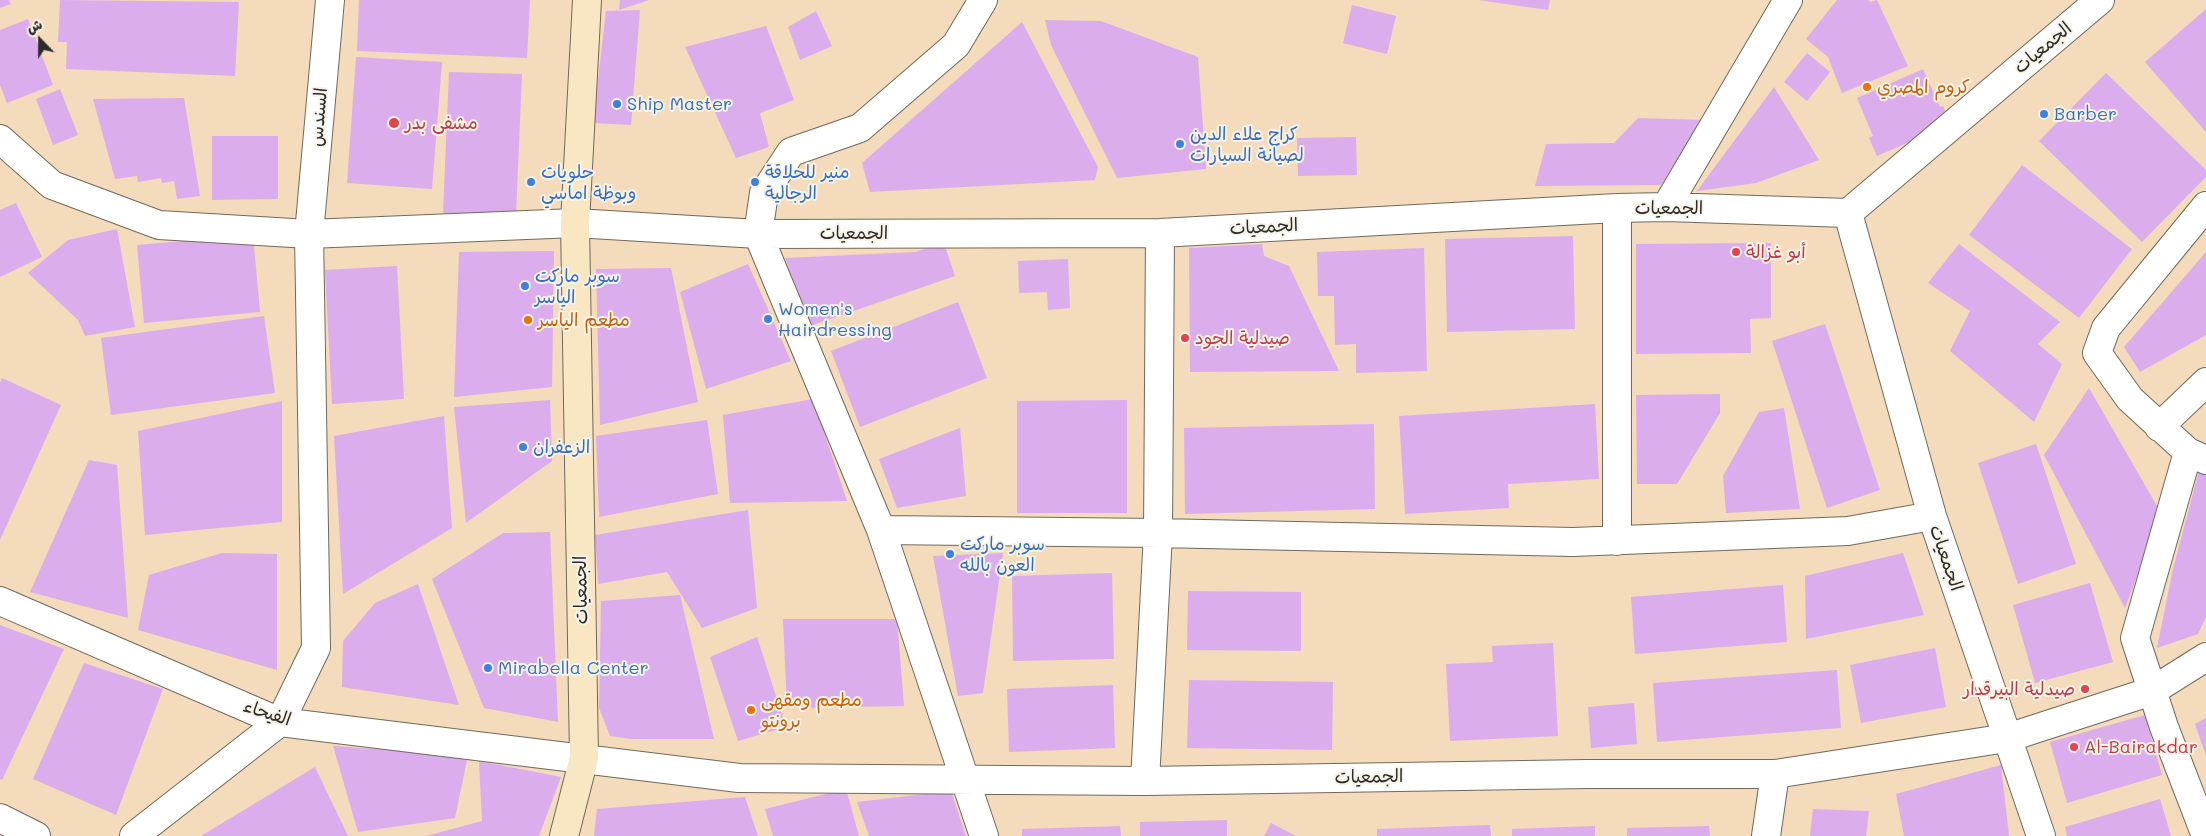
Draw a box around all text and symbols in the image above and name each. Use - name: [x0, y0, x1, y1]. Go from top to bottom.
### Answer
- text: ش: [23, 14, 45, 37]
- north arrow: [15, 15, 65, 65]
- street label: الجمعيات: [2010, 18, 2076, 78]
- place label: كروم المصري: [1877, 76, 1970, 98]
- marker: كروم المصري: [1861, 81, 1873, 93]
- street label: السندس: [306, 87, 332, 147]
- place label: Ship Master: [627, 93, 732, 115]
- marker: Ship Master: [611, 98, 623, 110]
- place label: Barber: [2054, 103, 2117, 125]
- marker: Barber: [2038, 108, 2050, 120]
- place label: مشفى بدر: [405, 112, 478, 134]
- marker: مشفى بدر: [387, 116, 401, 130]
- place label: كراج علاء الدين لصيانة السيارات: [1190, 123, 1304, 166]
- marker: كراج علاء الدين لصيانة السيارات: [1174, 138, 1186, 150]
- place label: حلويات وبوظة اماسي: [541, 161, 636, 203]
- place label: منير للحلاقة الرجالية: [765, 161, 849, 203]
- marker: حلويات وبوظة اماسي: [525, 176, 537, 188]
- marker: منير للحلاقة الرجالية: [749, 176, 761, 188]
- street label: الجمعيات: [1635, 197, 1703, 219]
- street label: الجمعيات: [1229, 214, 1299, 240]
- street label: الجمعيات: [820, 222, 888, 244]
- place label: أبو غزالة: [1746, 241, 1806, 263]
- marker: أبو غزالة: [1730, 246, 1742, 258]
- place label: سوبر ماركت الياسر: [535, 265, 620, 308]
- marker: سوبر ماركت الياسر: [519, 280, 531, 292]
- place label: Women's Hairdressing: [778, 298, 892, 340]
- place label: مطعم الياسر: [538, 309, 630, 331]
- marker: Women's Hairdressing: [762, 313, 774, 325]
- marker: مطعم الياسر: [522, 314, 534, 326]
- place label: صيدلية الجود: [1195, 327, 1290, 349]
- marker: صيدلية الجود: [1179, 332, 1191, 344]
- place label: الزعفران: [533, 436, 590, 458]
- marker: الزعفران: [517, 441, 529, 453]
- street label: الجمعيات: [1925, 522, 1967, 594]
- place label: سوبر ماركت العون بالله: [960, 533, 1045, 576]
- marker: سوبر ماركت العون بالله: [944, 548, 956, 560]
- street label: الجمعيات: [570, 556, 592, 624]
- place label: Mirabella Center: [498, 657, 649, 679]
- marker: Mirabella Center: [482, 662, 494, 674]
- place label: صيدلية البيرقدار: [1963, 678, 2075, 700]
- marker: صيدلية البيرقدار: [2079, 683, 2091, 695]
- place label: مطعم ومقهى برونتو: [761, 689, 862, 732]
- street label: الفيحاء: [240, 695, 294, 731]
- marker: مطعم ومقهى برونتو: [745, 704, 757, 716]
- place label: Al-Bairakdar: [2084, 736, 2198, 758]
- marker: Al-Bairakdar: [2068, 741, 2080, 753]
- street label: الجمعيات: [1335, 766, 1403, 788]

